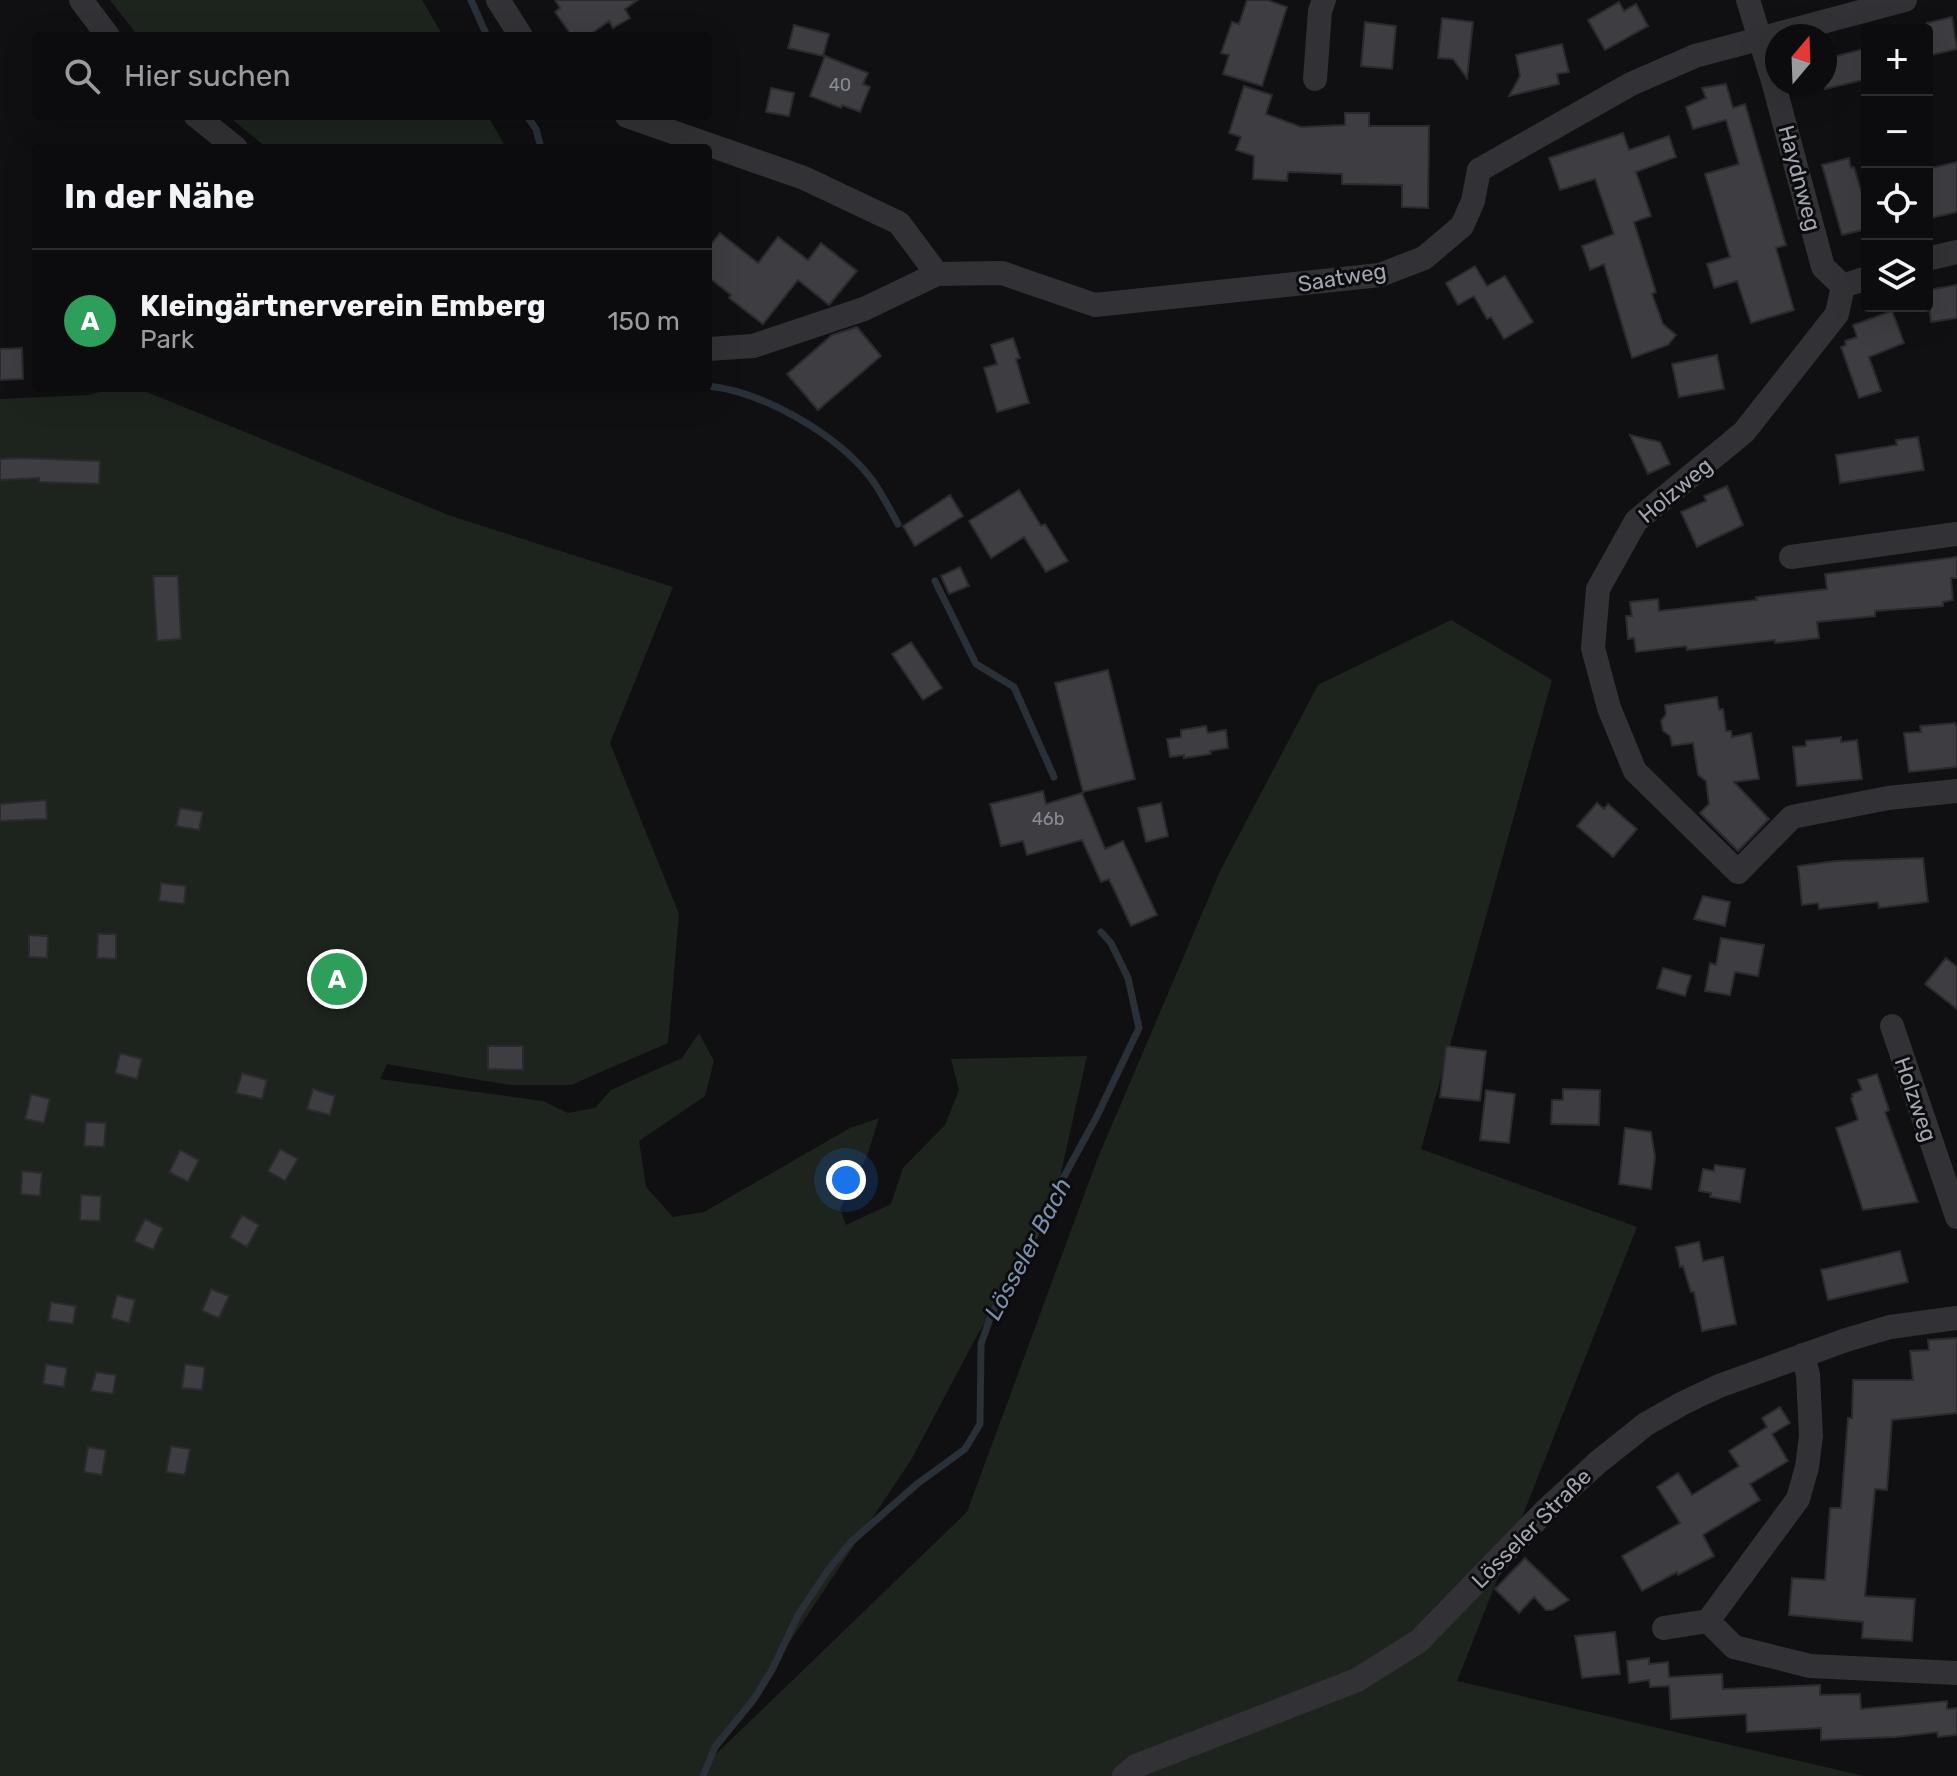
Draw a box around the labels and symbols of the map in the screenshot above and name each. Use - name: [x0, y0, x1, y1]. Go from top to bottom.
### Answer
- north arrow: [1765, 24, 1837, 96]
- house number: 40: [829, 74, 851, 96]
- street label: Haydnweg: [1772, 122, 1827, 234]
- street label: Saatweg: [1296, 257, 1388, 298]
- street label: Holzweg: [1633, 452, 1718, 529]
- house number: 46b: [1032, 808, 1064, 830]
- pin: A: [311, 949, 363, 1009]
- street label: Holzweg: [1888, 1053, 1943, 1145]
- your location: [826, 1160, 866, 1200]
- water label: Lösseler Bach: [979, 1173, 1077, 1325]
- street label: Lösseler Straße: [1466, 1463, 1597, 1594]

